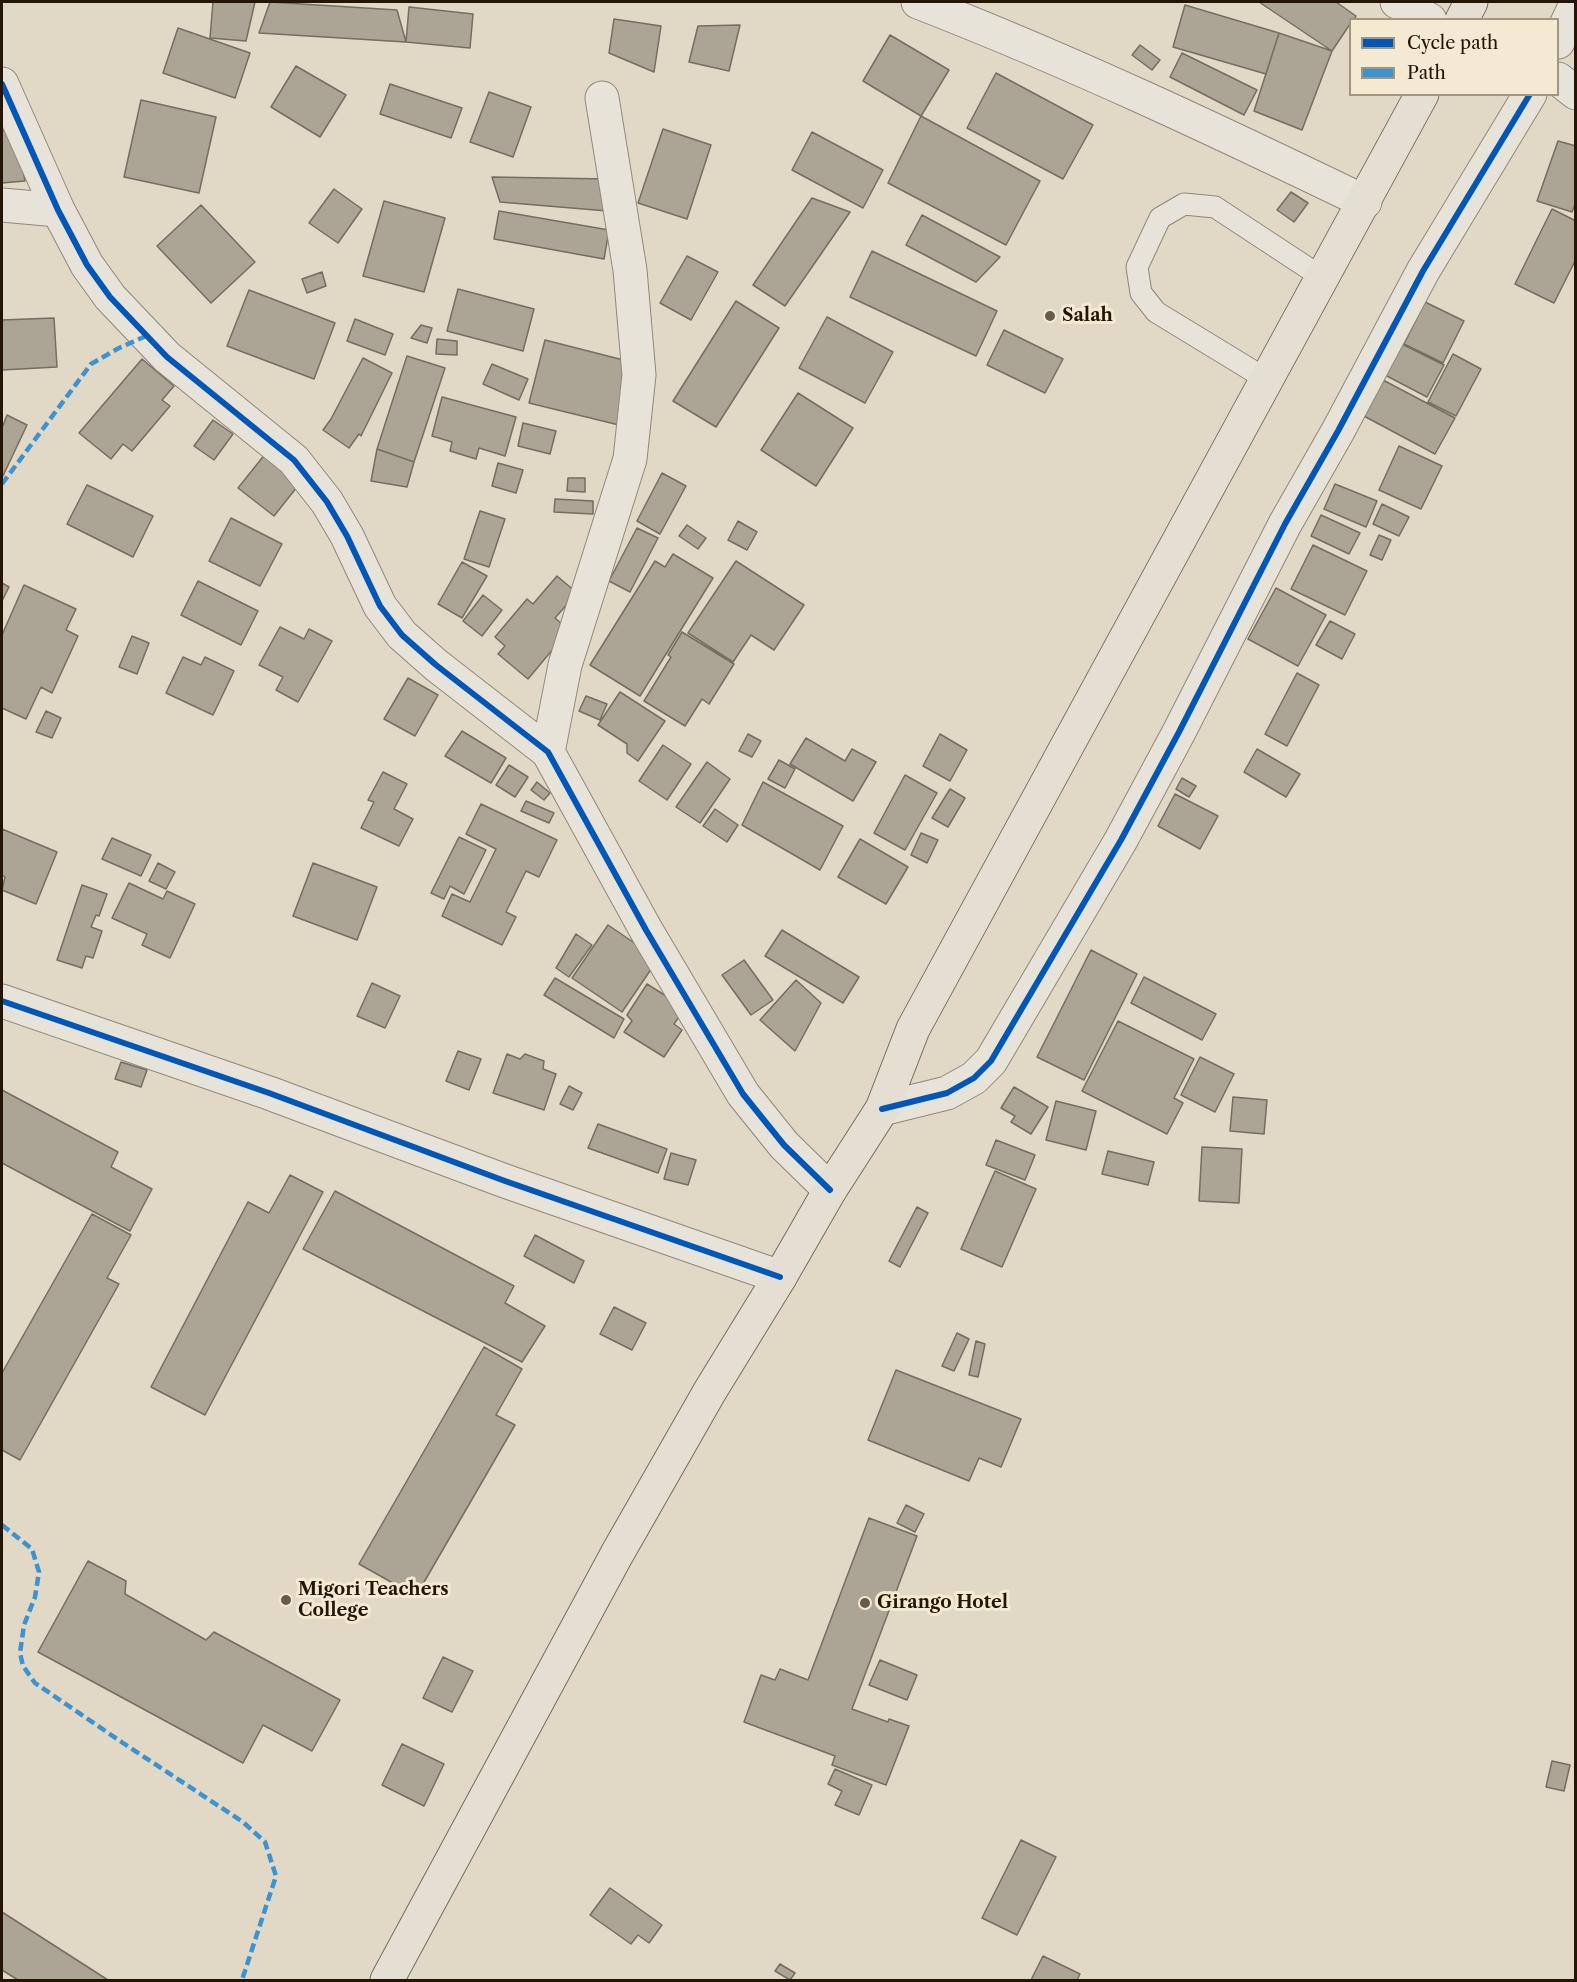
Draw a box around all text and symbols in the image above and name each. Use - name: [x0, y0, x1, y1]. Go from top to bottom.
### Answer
- legend: [1349, 18, 1559, 96]
- text: Cycle path: [1407, 32, 1498, 54]
- text: Path: [1407, 62, 1446, 84]
- place label: Salah: [1062, 305, 1113, 327]
- marker: Salah: [1043, 309, 1057, 323]
- place label: Migori Teachers College: [298, 1579, 449, 1622]
- place label: Girango Hotel: [877, 1592, 1008, 1614]
- marker: Migori Teachers College: [279, 1593, 293, 1607]
- marker: Girango Hotel: [858, 1596, 872, 1610]

